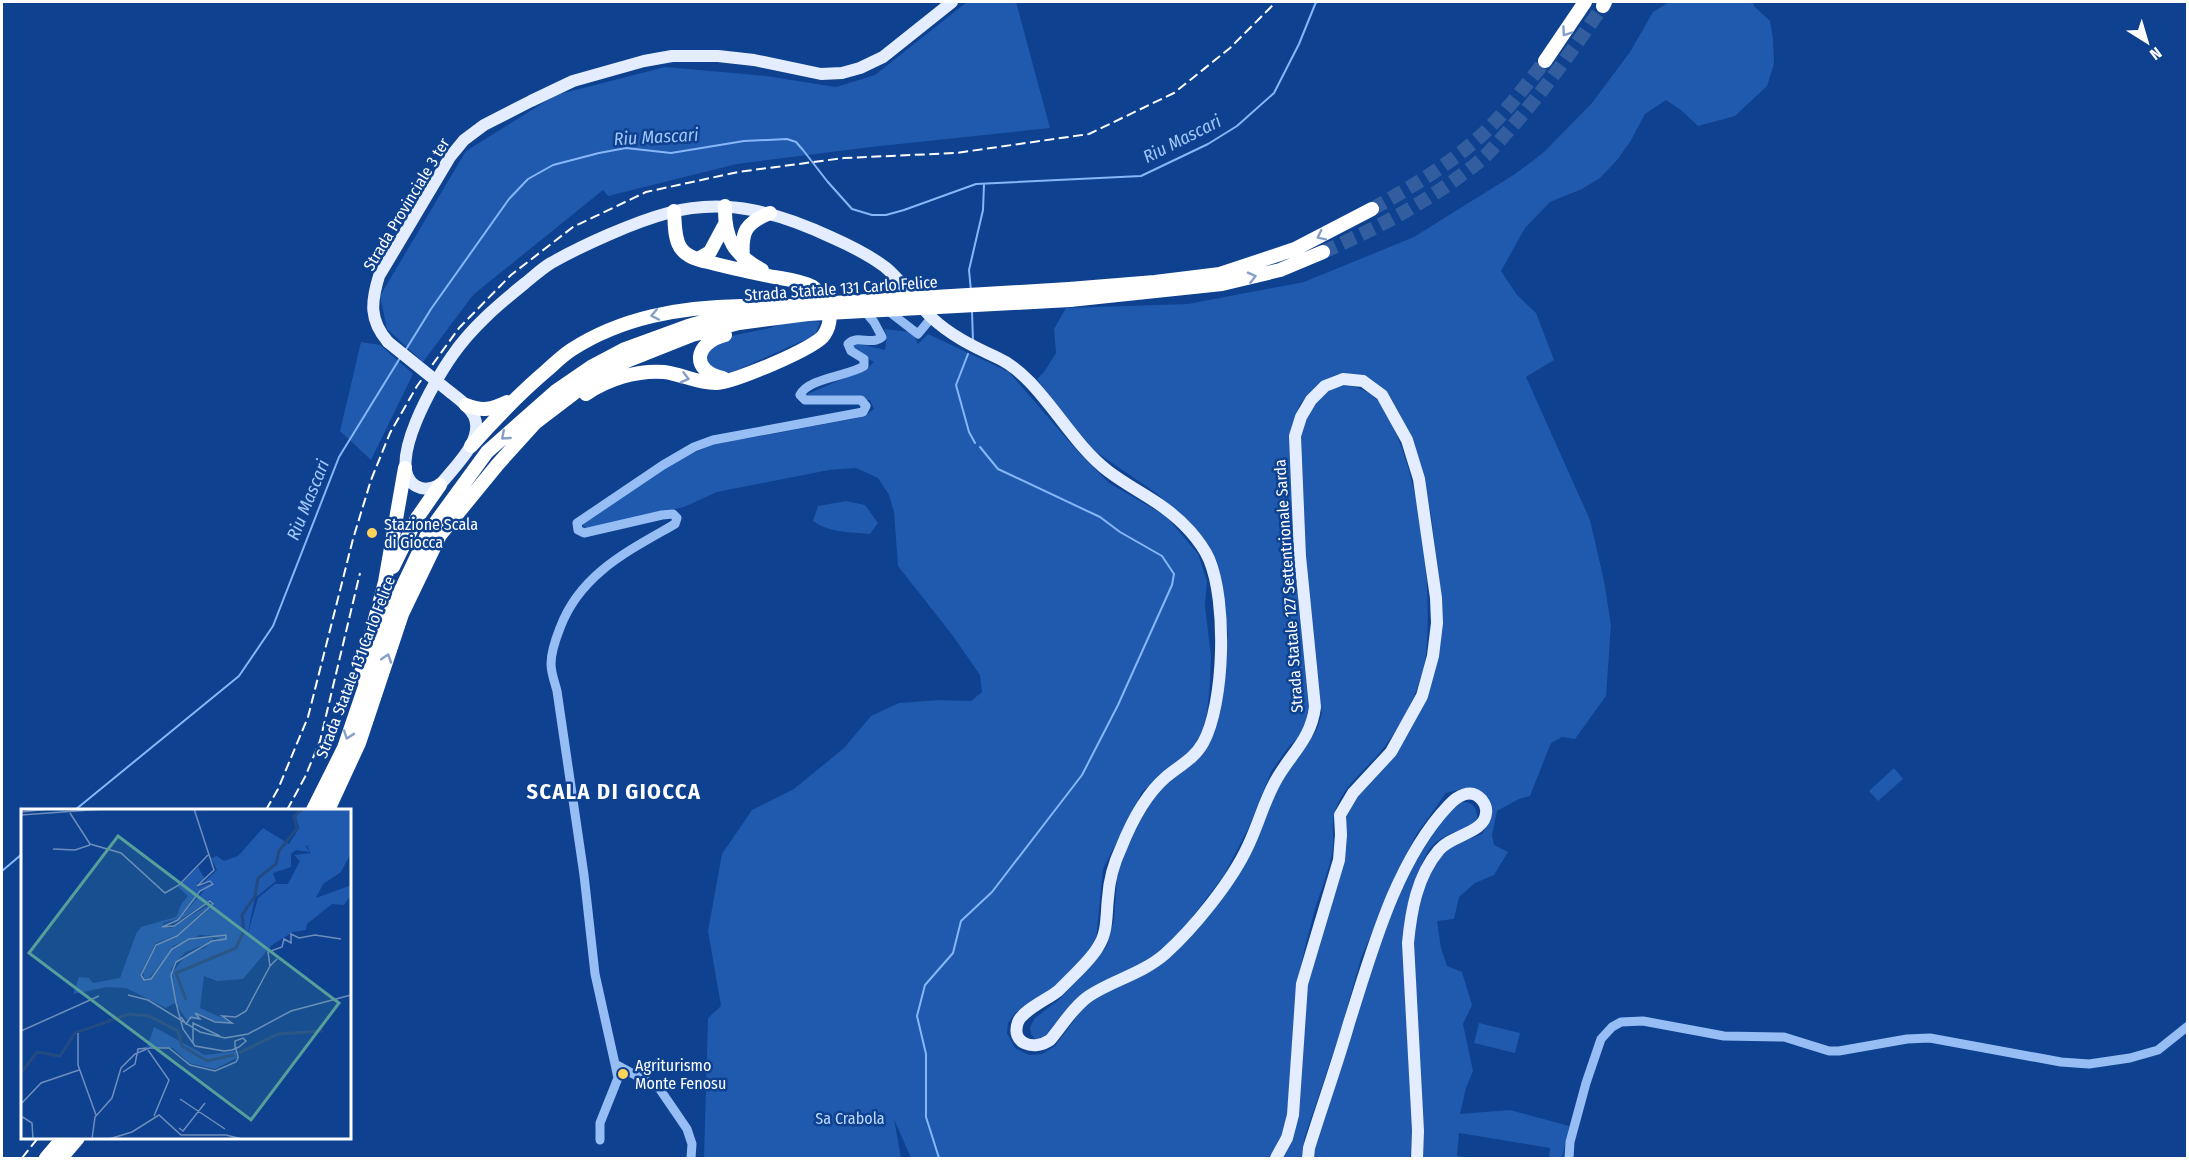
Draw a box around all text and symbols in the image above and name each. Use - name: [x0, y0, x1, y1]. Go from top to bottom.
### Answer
- north arrow: [2117, 12, 2177, 72]
- one-way arrow: [1562, 25, 1573, 36]
- text: N: [2146, 43, 2165, 64]
- water label: Riu Mascari: [1139, 110, 1225, 168]
- water label: Riu Mascari: [613, 124, 699, 150]
- street label: Strada Provinciale 3 ter: [359, 134, 454, 274]
- one-way arrow: [1316, 229, 1327, 241]
- one-way arrow: [1247, 271, 1257, 284]
- street label: Strada Statale 131 Carlo Felice: [744, 272, 938, 305]
- one-way arrow: [650, 308, 660, 321]
- one-way arrow: [680, 370, 690, 383]
- one-way arrow: [501, 429, 512, 440]
- water label: Riu Mascari: [282, 456, 334, 543]
- street label: Strada Statale 127 Settentrionale Sarda: [1270, 458, 1307, 713]
- place label: Stazione Scala di Giocca: [384, 515, 478, 552]
- marker: Stazione Scala di Giocca: [365, 526, 379, 540]
- street label: Strada Statale 131 Carlo Felice: [312, 573, 399, 761]
- one-way arrow: [380, 653, 393, 664]
- one-way arrow: [343, 730, 356, 740]
- district label: SCALA DI GIOCCA: [526, 778, 702, 805]
- inset map: [21, 809, 351, 1139]
- place label: Agriturismo Monte Fenosu: [635, 1056, 726, 1093]
- marker: Agriturismo Monte Fenosu: [616, 1067, 630, 1081]
- park label: Sa Crabola: [815, 1109, 885, 1128]

